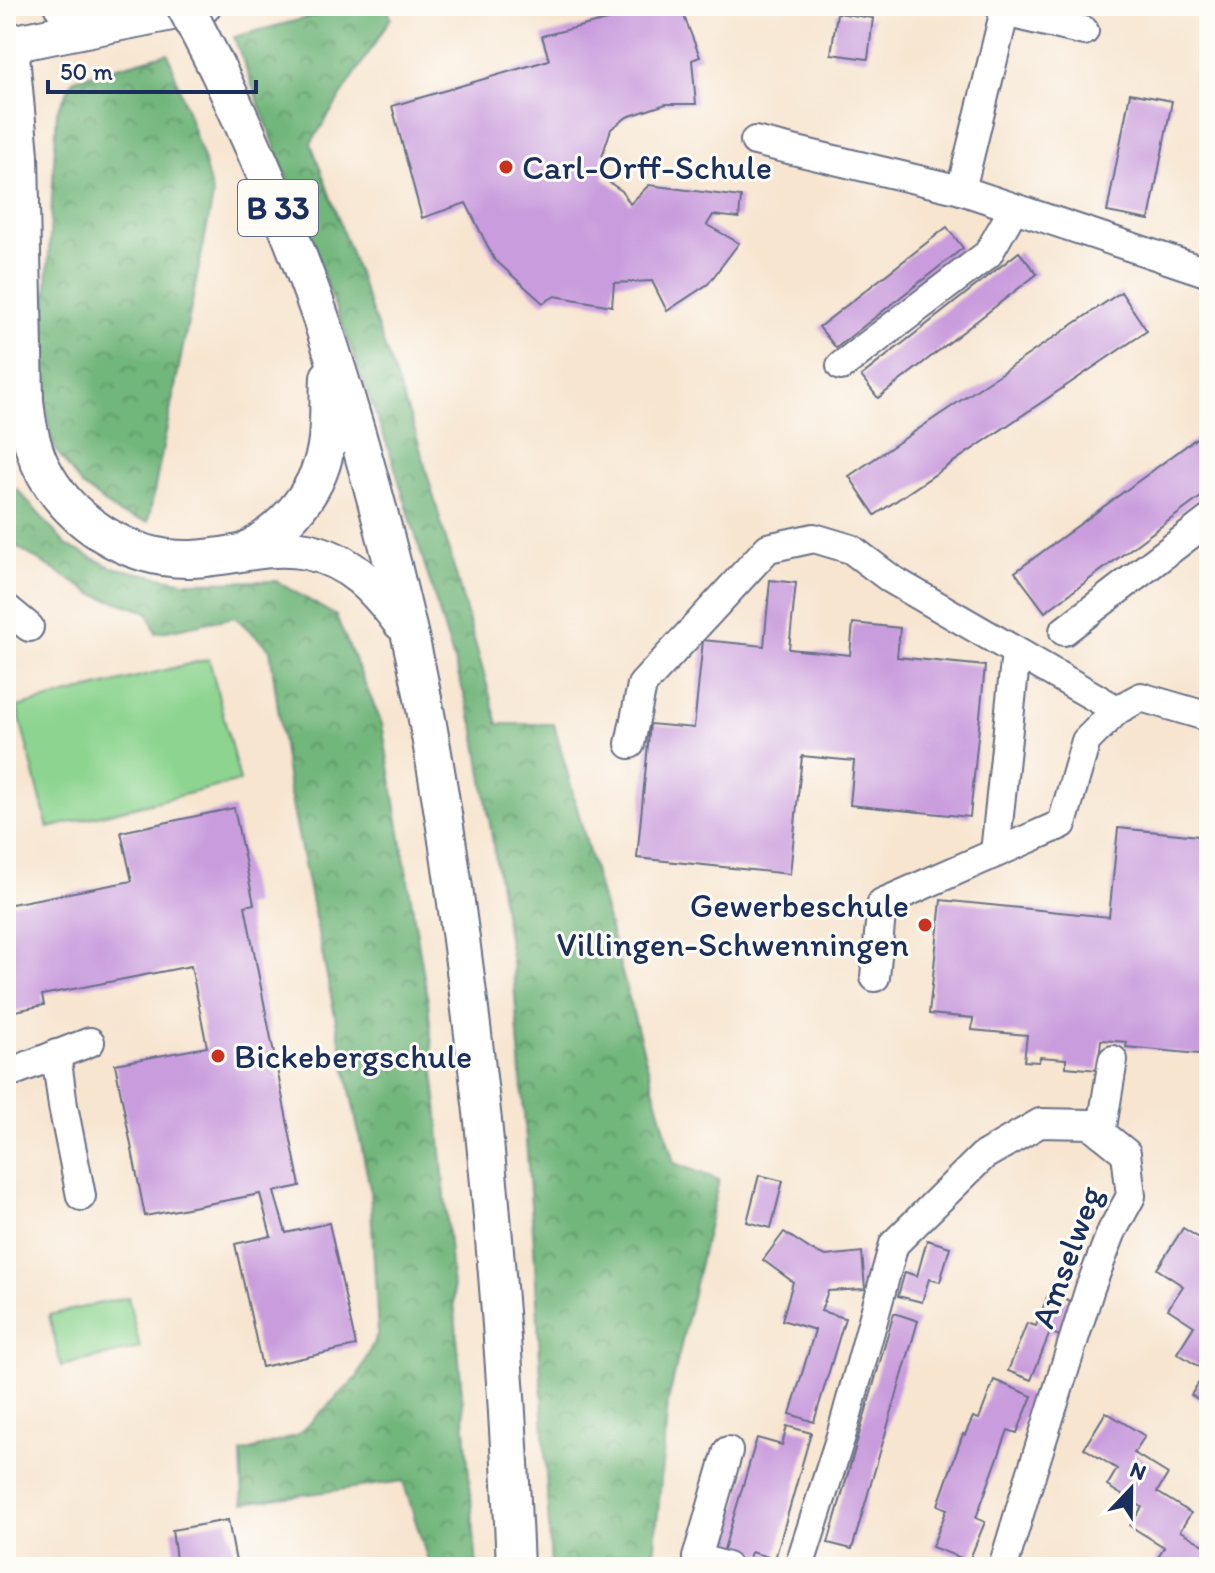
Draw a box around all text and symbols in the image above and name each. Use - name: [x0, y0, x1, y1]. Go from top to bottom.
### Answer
- scale bar: [48, 44, 256, 94]
- text: 50 m: [60, 57, 113, 86]
- place label: Carl-Orff-Schule: [522, 147, 772, 188]
- marker: Carl-Orff-Schule: [497, 158, 515, 176]
- road number: B 33: [238, 180, 318, 236]
- place label: Gewerbeschule Villingen-Schwenningen: [556, 885, 909, 965]
- marker: Gewerbeschule Villingen-Schwenningen: [916, 916, 934, 934]
- place label: Bickebergschule: [234, 1036, 472, 1077]
- marker: Bickebergschule: [209, 1047, 227, 1065]
- street label: Amselweg: [1022, 1180, 1111, 1334]
- north arrow: [1091, 1449, 1171, 1529]
- text: N: [1126, 1456, 1150, 1486]

